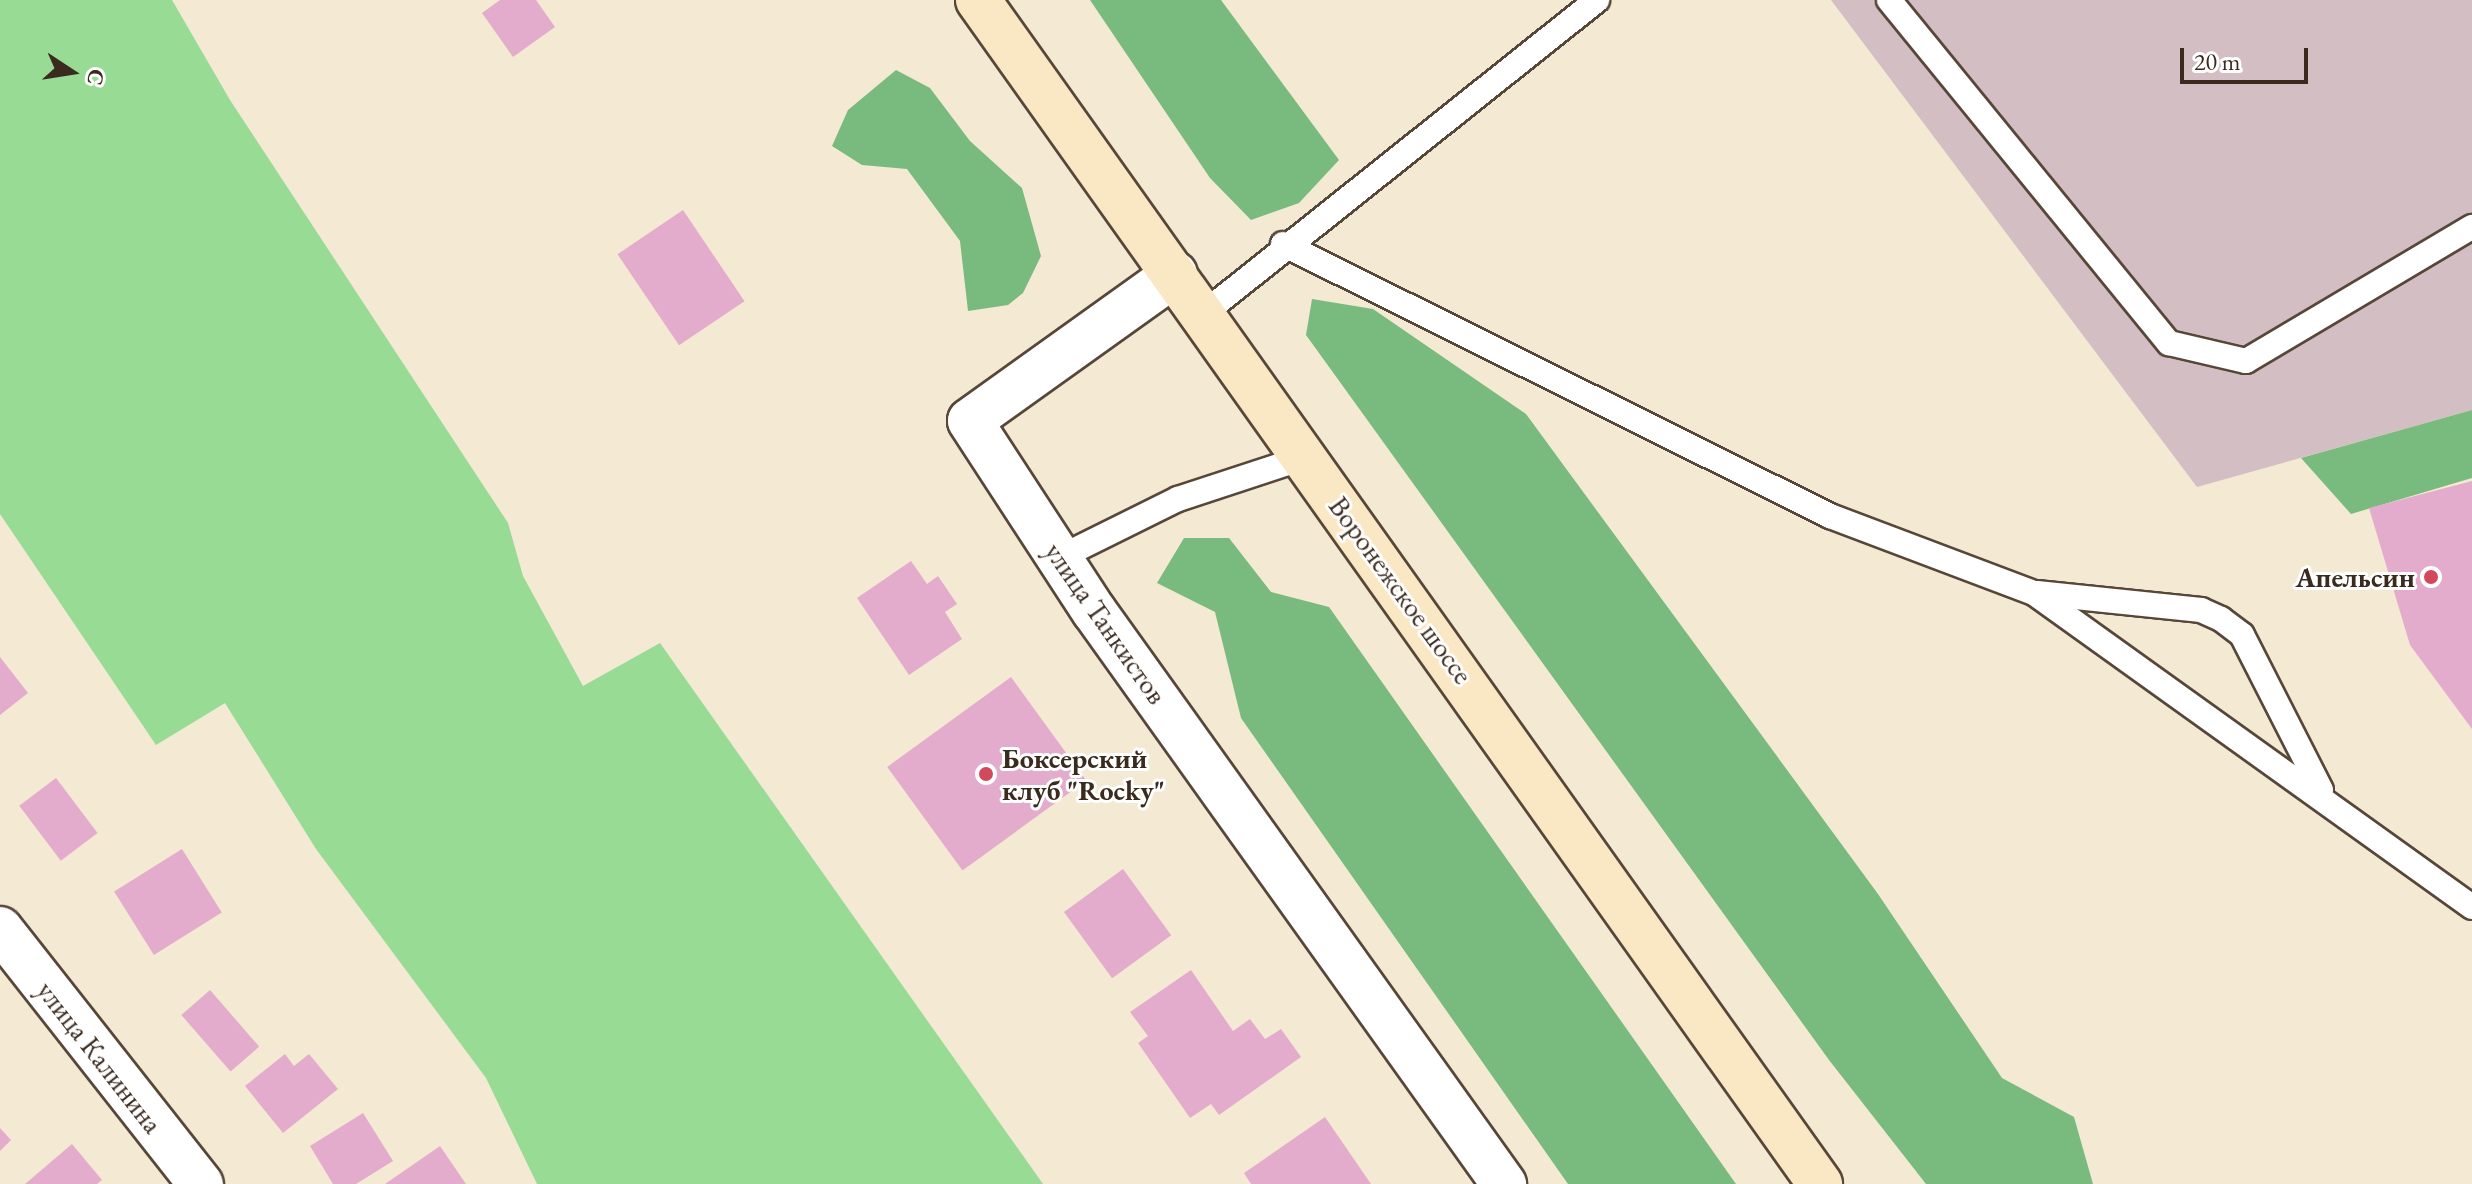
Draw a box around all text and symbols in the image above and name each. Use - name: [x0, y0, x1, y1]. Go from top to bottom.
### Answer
- north arrow: [32, 32, 112, 112]
- scale bar: [2184, 32, 2312, 82]
- text: 20 m: [2194, 46, 2241, 77]
- text: С: [80, 66, 112, 88]
- street label: Воронежское шоссе: [1322, 490, 1480, 690]
- street label: улица Танкистов: [1038, 536, 1174, 710]
- place label: Апельсин: [2295, 560, 2415, 594]
- marker: Апельсин: [2422, 568, 2440, 586]
- place label: Боксерский клуб "Rocky": [1002, 741, 1165, 807]
- marker: Боксерский клуб "Rocky": [977, 765, 995, 783]
- street label: улица Калинина: [30, 974, 170, 1140]

